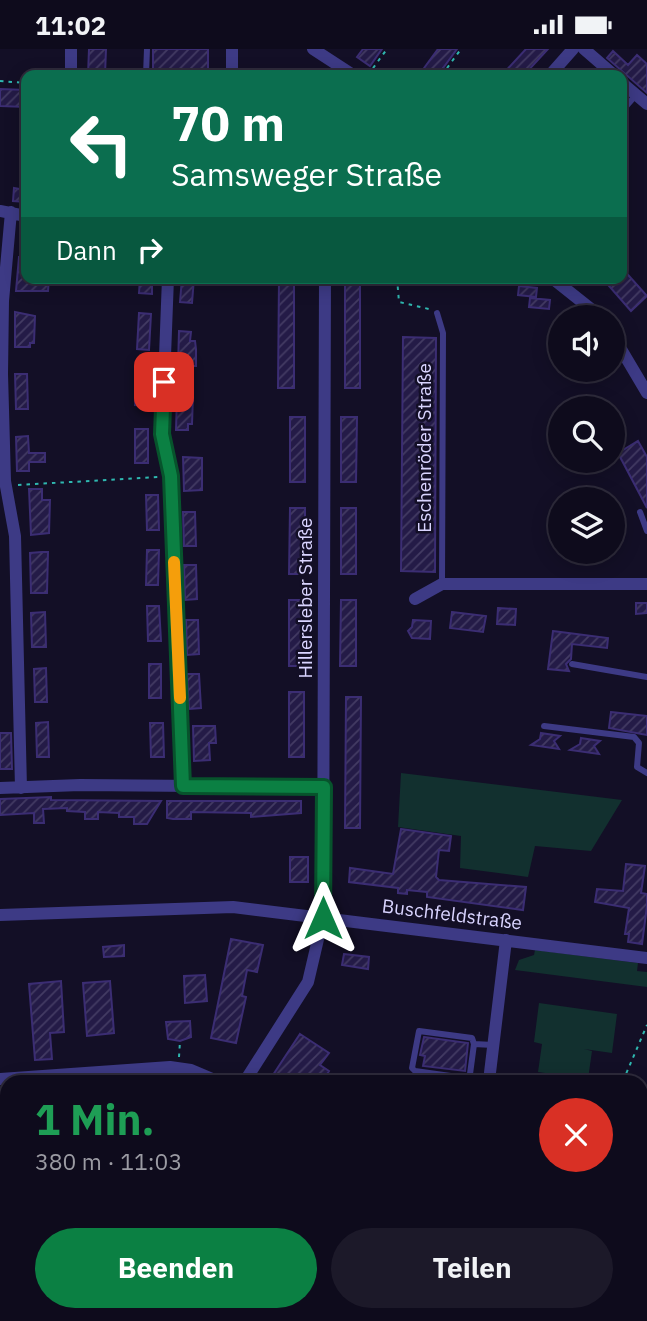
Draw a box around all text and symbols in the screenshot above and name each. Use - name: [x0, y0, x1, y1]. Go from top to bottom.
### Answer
- text: 11:02: [35, 8, 106, 42]
- text: 70 m: [171, 91, 285, 154]
- icon: left: [56, 98, 147, 189]
- text: Samsweger Straße: [171, 153, 442, 195]
- icon: right: [131, 231, 169, 269]
- text: Dann: [56, 233, 117, 267]
- map controls: [548, 305, 625, 564]
- button: sound: [548, 305, 625, 382]
- pin: [134, 352, 194, 412]
- icon: arrive: [145, 363, 183, 401]
- street label: Eschenröder Straße: [412, 363, 436, 533]
- button: search: [548, 396, 625, 473]
- button: layers: [548, 487, 625, 564]
- street label: Hillersleber Straße: [293, 518, 317, 678]
- position arrow: [286, 881, 360, 955]
- street label: Buschfeldstraße: [381, 894, 523, 934]
- text: 1 Min.: [35, 1092, 155, 1147]
- button: close: [539, 1098, 613, 1172]
- text: 380 m · 11:03: [35, 1146, 182, 1176]
- button: Beenden: [35, 1228, 317, 1308]
- button: Teilen: [331, 1228, 613, 1308]

